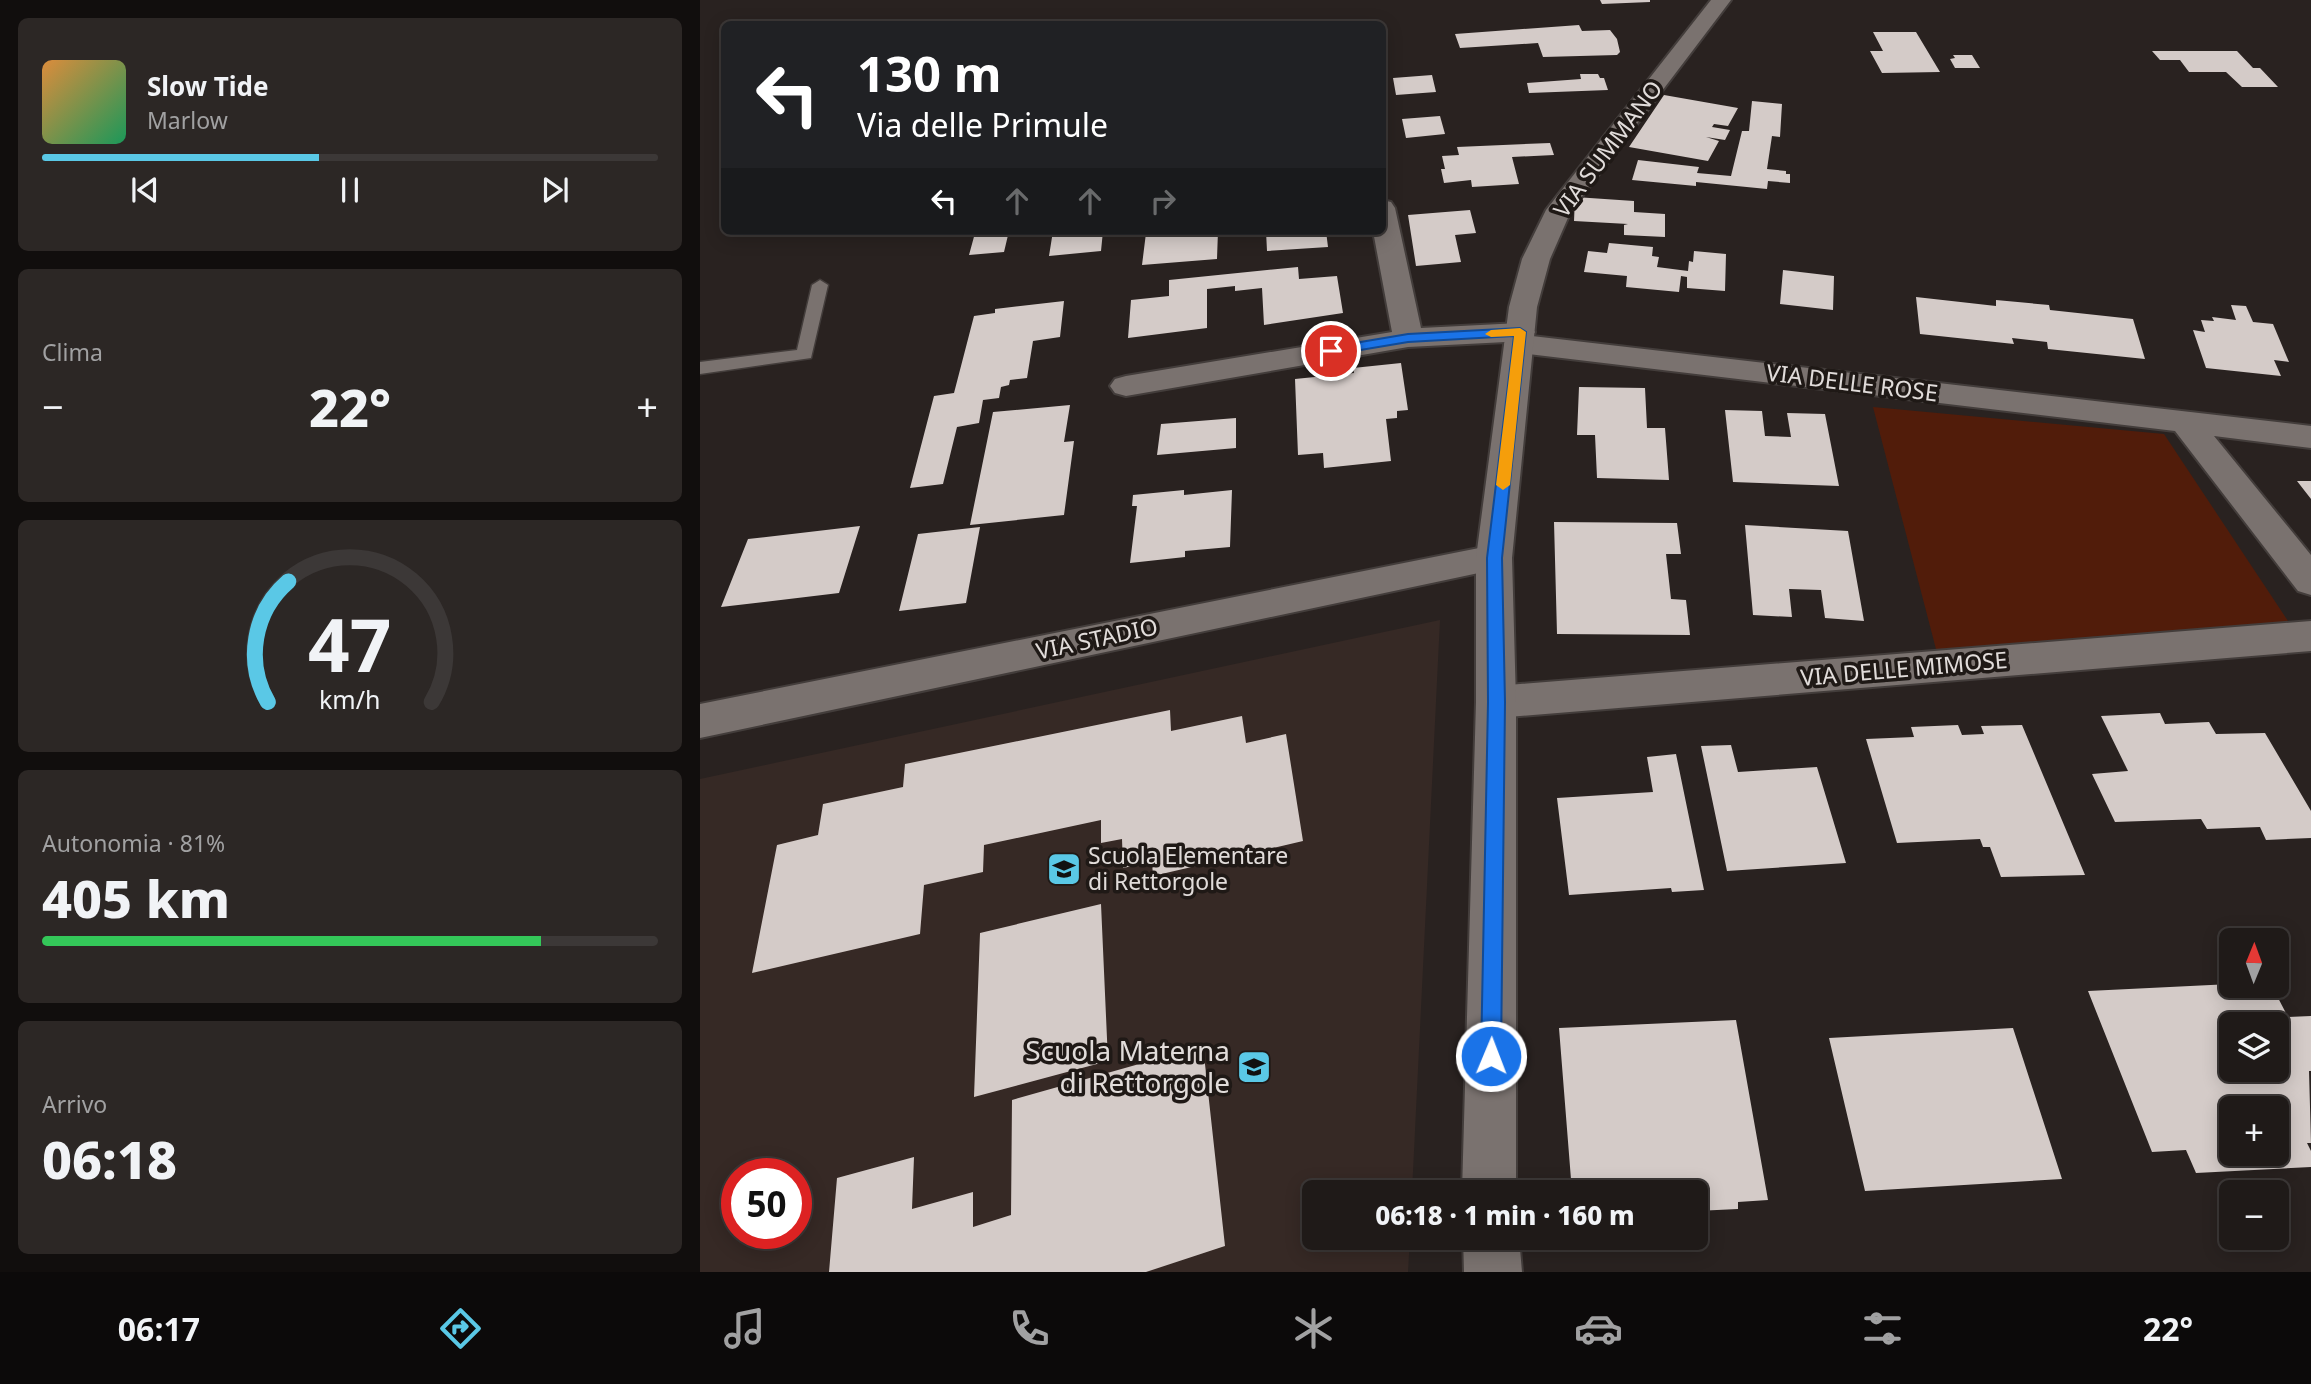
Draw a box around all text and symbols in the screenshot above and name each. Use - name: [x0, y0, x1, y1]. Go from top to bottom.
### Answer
- text: 130 m: [857, 40, 1002, 106]
- icon: left: [742, 49, 833, 140]
- text: Slow Tide: [147, 68, 269, 104]
- street label: VIA SUMMANO: [1545, 73, 1669, 223]
- text: Via delle Primule: [857, 103, 1108, 146]
- text: Marlow: [147, 104, 228, 136]
- icon: previous: [126, 171, 164, 209]
- icon: pause: [331, 171, 369, 209]
- icon: next: [536, 171, 574, 209]
- icon: left: [925, 182, 963, 220]
- icon: ahead: [998, 182, 1036, 220]
- icon: ahead: [1071, 182, 1109, 220]
- icon: right: [1144, 182, 1182, 220]
- pin: [1301, 321, 1361, 381]
- icon: arrive: [1312, 332, 1350, 370]
- text: Clima: [42, 336, 103, 368]
- street label: VIA DELLE ROSE: [1765, 356, 1940, 408]
- text: 22°: [309, 371, 391, 442]
- text: −: [42, 380, 64, 432]
- text: +: [636, 380, 658, 432]
- text: 47: [308, 594, 392, 693]
- street label: VIA STADIO: [1033, 610, 1160, 666]
- street label: VIA DELLE MIMOSE: [1799, 643, 2009, 693]
- text: km/h: [319, 682, 381, 716]
- text: Autonomia · 81%: [42, 827, 225, 859]
- place label: Scuola Elementare di Rettorgole: [1088, 839, 1288, 897]
- school or university icon: Scuola Elementare di Rettorgole: [1045, 850, 1083, 888]
- text: 405 km: [42, 862, 230, 933]
- north arrow: [2219, 928, 2289, 998]
- map controls: [2219, 928, 2289, 1250]
- button: layers: [2219, 1012, 2289, 1082]
- position arrow: [1454, 1019, 1528, 1093]
- place label: Scuola Materna di Rettorgole: [1025, 1031, 1230, 1101]
- school or university icon: Scuola Materna di Rettorgole: [1235, 1048, 1273, 1086]
- text: Arrivo: [42, 1088, 107, 1120]
- button: +: [2219, 1096, 2289, 1166]
- text: 06:18: [42, 1123, 177, 1194]
- speed limit sign: 50: [721, 1158, 812, 1249]
- button: −: [2219, 1180, 2289, 1250]
- text: 06:18 · 1 min · 160 m: [1375, 1197, 1635, 1233]
- icon: directions: [436, 1304, 485, 1353]
- icon: music: [720, 1304, 769, 1353]
- icon: phone: [1005, 1304, 1054, 1353]
- icon: climate: [1289, 1304, 1338, 1353]
- icon: car: [1574, 1304, 1623, 1353]
- icon: filters: [1858, 1304, 1907, 1353]
- text: 06:17: [118, 1307, 200, 1350]
- text: 22°: [2143, 1307, 2193, 1350]

